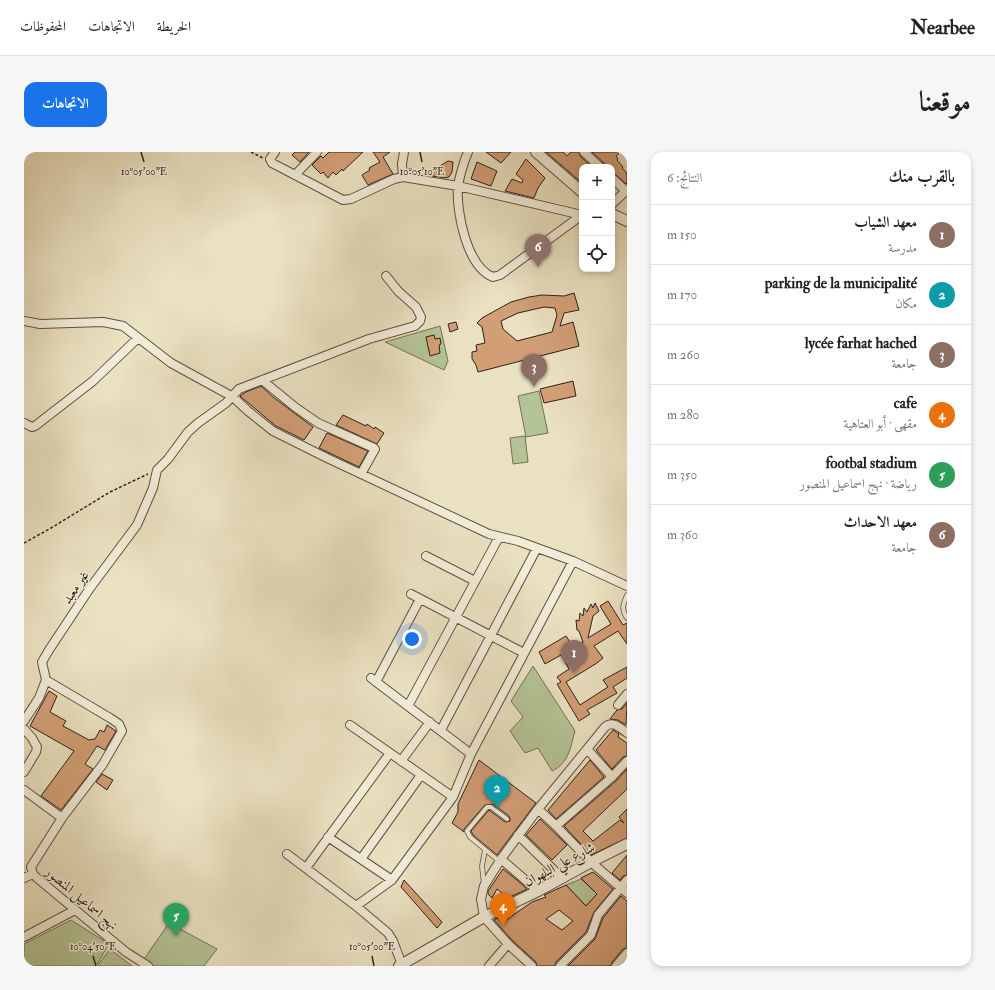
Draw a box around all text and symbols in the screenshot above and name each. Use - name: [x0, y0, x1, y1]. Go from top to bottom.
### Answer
- text: Nearbee: [910, 16, 975, 40]
- text: المحفوظات: [20, 18, 66, 35]
- text: الاتجاهات: [88, 18, 135, 35]
- text: الخريطة: [157, 18, 191, 35]
- button: الاتجاهات: [24, 82, 107, 127]
- text: موقعنا: [919, 85, 971, 120]
- map controls: [579, 164, 615, 272]
- button: +: [579, 164, 615, 200]
- text: 10°05'00"E: [121, 166, 167, 178]
- text: 10°05'10"E: [400, 166, 444, 178]
- text: بالقرب منك: [889, 166, 955, 187]
- text: النتائج: 6: [667, 170, 702, 186]
- button: −: [579, 200, 615, 236]
- text: معهد الشياب: [854, 213, 917, 232]
- text: 150 m: [667, 227, 697, 243]
- text: 1: [940, 227, 944, 243]
- pin: 6: [525, 234, 551, 267]
- button: locate: [579, 236, 615, 272]
- text: مدرسة: [888, 240, 917, 256]
- text: parking de la municipalité: [765, 274, 917, 293]
- text: 170 m: [667, 287, 697, 303]
- text: 2: [939, 287, 945, 303]
- text: مكان: [895, 296, 917, 312]
- text: lycée farhat hached: [805, 334, 917, 353]
- text: 260 m: [667, 347, 700, 363]
- text: 3: [940, 347, 945, 363]
- pin: 3: [521, 354, 547, 387]
- text: جامعة: [891, 356, 917, 372]
- text: cafe: [894, 394, 917, 413]
- text: 280 m: [667, 407, 699, 423]
- text: 4: [939, 407, 946, 423]
- text: مقهى · أبو العتاهية: [844, 416, 917, 432]
- text: footbal stadium: [826, 454, 917, 473]
- text: 350 m: [667, 467, 697, 483]
- text: 5: [939, 467, 945, 483]
- text: رياضة · نهج اسماعيل المنصور: [800, 476, 917, 492]
- text: معهد الاحداث: [843, 513, 917, 532]
- text: 360 m: [667, 527, 698, 543]
- text: 6: [939, 527, 945, 543]
- text: جامعة: [891, 540, 917, 556]
- street label: غير معبد: [58, 567, 93, 607]
- your location: [402, 629, 422, 649]
- pin: 1: [561, 640, 587, 673]
- pin: 2: [484, 775, 510, 808]
- street label: شارع علي البلهوان: [521, 839, 600, 894]
- street label: نهج اسماعيل المنصور: [38, 862, 121, 937]
- pin: 4: [490, 893, 516, 926]
- pin: 5: [163, 903, 189, 936]
- text: 10°04'50"E: [70, 941, 116, 953]
- text: 10°05'00"E: [349, 941, 395, 953]

